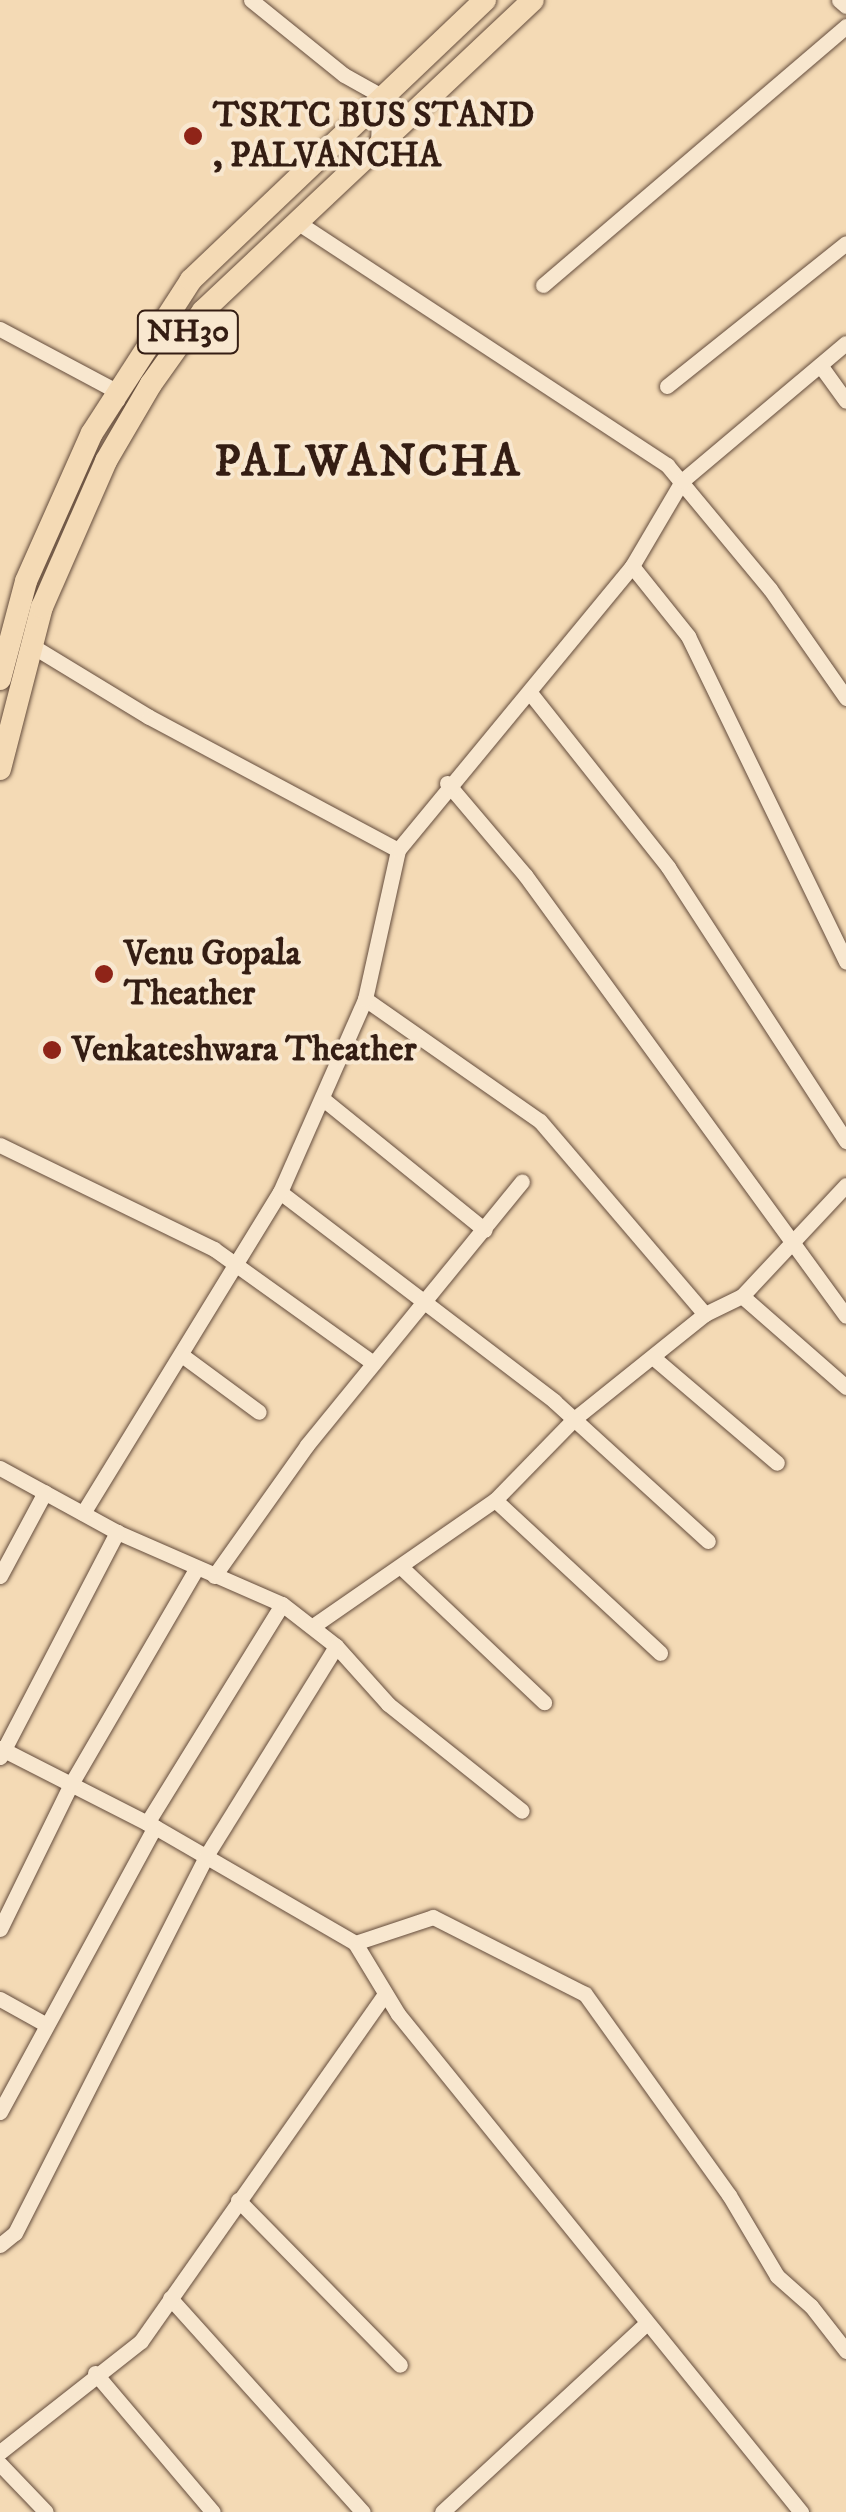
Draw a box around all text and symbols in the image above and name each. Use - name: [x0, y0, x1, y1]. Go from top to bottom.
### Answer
- place label: TSRTC BUS STAND , PALVANCHA: [213, 95, 534, 177]
- marker: TSRTC BUS STAND , PALVANCHA: [182, 125, 204, 147]
- road number: NH30: [136, 305, 240, 359]
- district label: PALWANCHA: [214, 436, 522, 490]
- place label: Venu Gopala Theather: [124, 933, 301, 1015]
- marker: Venu Gopala Theather: [93, 963, 115, 985]
- place label: Venkateshwara Theather: [72, 1029, 416, 1071]
- marker: Venkateshwara Theather: [41, 1039, 63, 1061]

